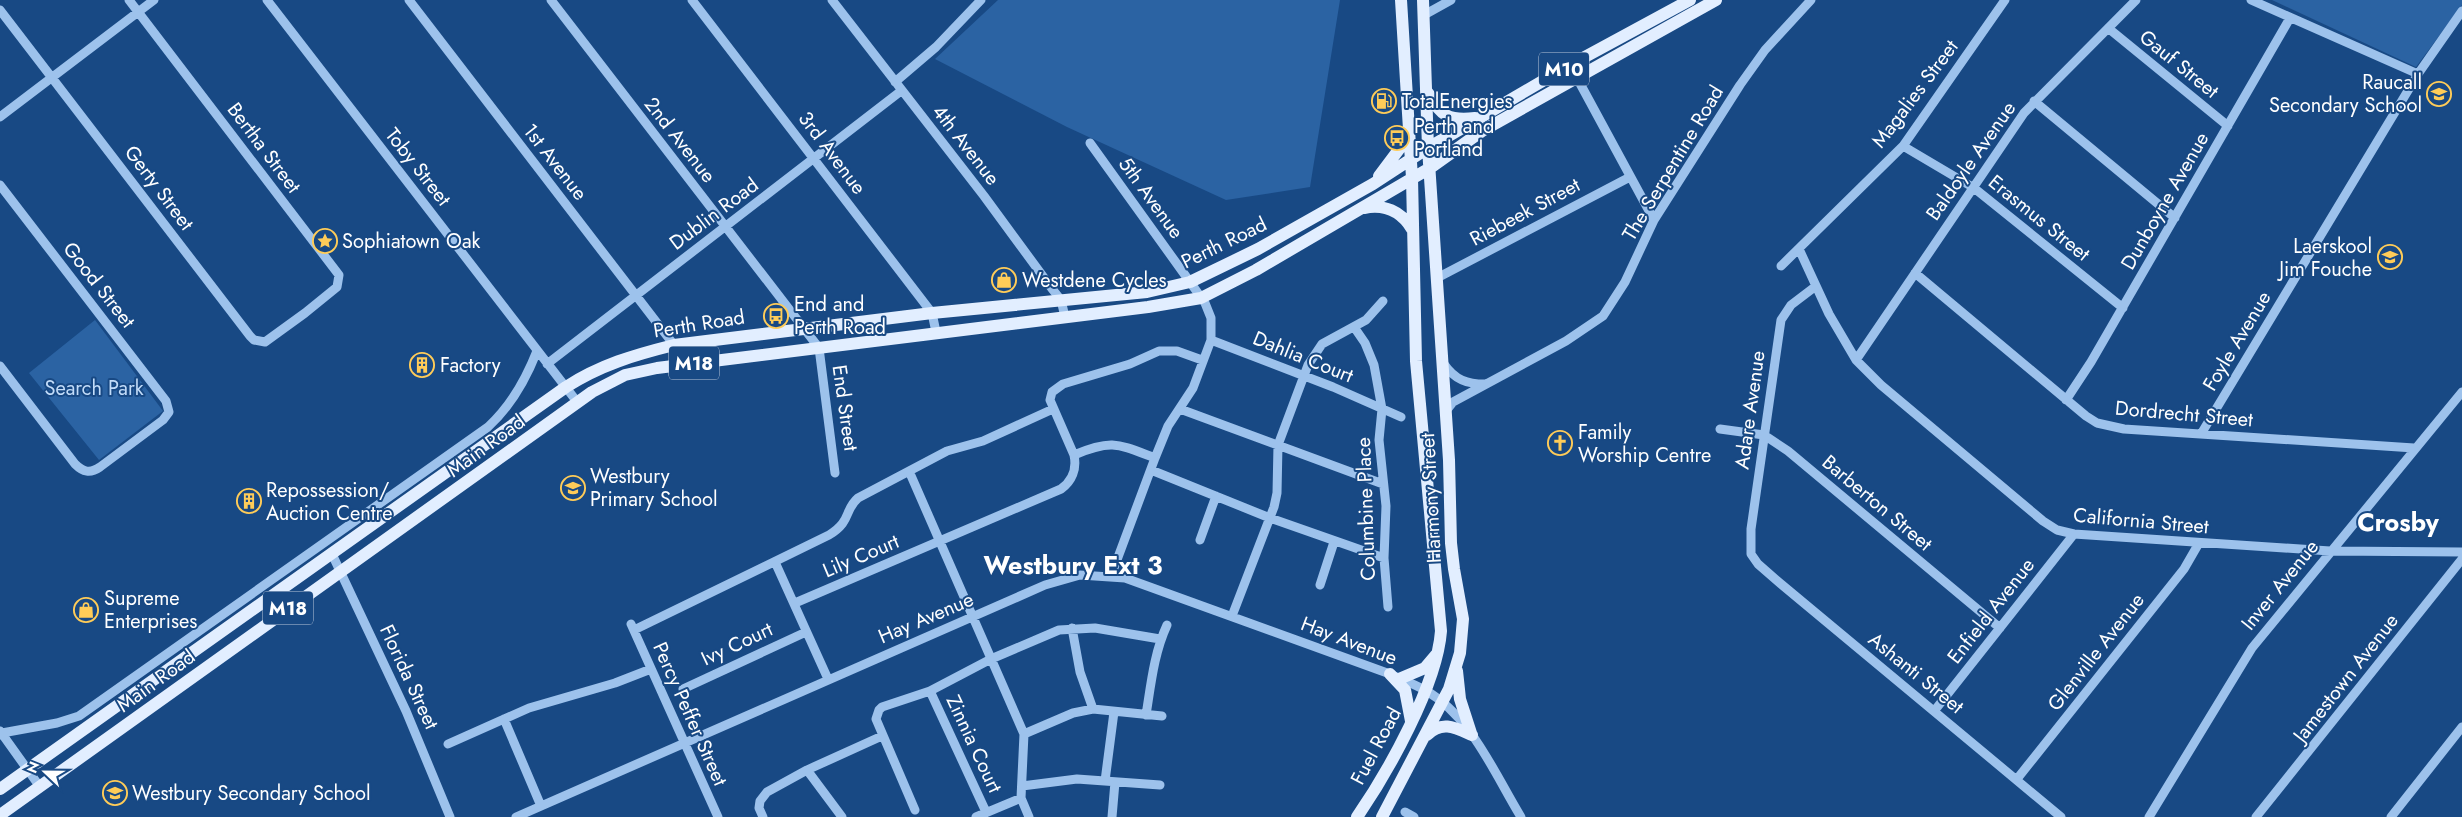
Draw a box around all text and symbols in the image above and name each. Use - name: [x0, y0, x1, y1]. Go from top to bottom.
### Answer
- street label: Gauf Street: [2133, 23, 2225, 105]
- street label: Magalies Street: [1865, 34, 1965, 154]
- road number: M10: [1539, 52, 1589, 86]
- place label: Raucall Secondary School: [2269, 68, 2422, 120]
- street label: The Serpentine Road: [1615, 80, 1731, 246]
- school or university icon: Raucall Secondary School: [2426, 81, 2452, 107]
- place label: TotalEnergies: [1402, 87, 1513, 116]
- fuel station icon: TotalEnergies: [1371, 88, 1397, 114]
- street label: 2nd Avenue: [637, 91, 723, 189]
- street label: Baldoyle Avenue: [1919, 96, 2023, 226]
- street label: Bertha Street: [220, 97, 308, 200]
- street label: 4th Avenue: [925, 99, 1007, 191]
- street label: 3rd Avenue: [791, 105, 873, 201]
- place label: Perth and Portland: [1414, 112, 1494, 164]
- street label: 1st Avenue: [516, 118, 594, 206]
- street label: Toby Street: [378, 122, 458, 212]
- bus stop icon: Perth and Portland: [1384, 125, 1410, 151]
- street label: Dunboyne Avenue: [2114, 127, 2216, 275]
- street label: Gerty Street: [117, 139, 201, 237]
- street label: 5th Avenue: [1111, 151, 1191, 245]
- street label: Erasmus Street: [1982, 168, 2096, 268]
- street label: Dublin Road: [663, 171, 765, 257]
- street label: Riebeek Street: [1465, 171, 1585, 253]
- street label: Perth Road: [1176, 210, 1272, 276]
- place label: Sophiatown Oak: [342, 227, 481, 256]
- place icon: Sophiatown Oak: [312, 228, 338, 254]
- place label: Laerskool Jim Fouche: [2276, 232, 2372, 284]
- street label: Good Street: [56, 236, 142, 334]
- school or university icon: Laerskool Jim Fouche: [2377, 244, 2403, 270]
- place label: Westdene Cycles: [1022, 266, 1167, 295]
- shop icon: Westdene Cycles: [991, 267, 1017, 293]
- street label: Foyle Avenue: [2196, 286, 2278, 396]
- place label: End and Perth Road: [794, 290, 886, 342]
- street label: Perth Road: [651, 302, 747, 346]
- bus stop icon: End and Perth Road: [763, 303, 789, 329]
- street label: Dahlia Court: [1248, 324, 1358, 390]
- road number: M18: [669, 346, 719, 379]
- street label: Adare Avenue: [1727, 349, 1773, 471]
- place label: Factory: [440, 351, 501, 380]
- building icon: Factory: [409, 352, 435, 378]
- street label: End Street: [825, 363, 865, 453]
- park label: Search Park: [44, 374, 144, 403]
- street label: Dordrecht Street: [2114, 394, 2254, 434]
- street label: Main Road: [441, 408, 531, 484]
- place label: Family Worship Centre: [1578, 418, 1711, 470]
- church icon: Family Worship Centre: [1547, 430, 1573, 456]
- street label: Harmony Street: [1413, 432, 1449, 564]
- street label: Columbine Place: [1349, 437, 1383, 581]
- street label: Barberton Street: [1816, 448, 1939, 558]
- place label: Westbury Primary School: [590, 462, 718, 514]
- school or university icon: Westbury Primary School: [560, 475, 586, 501]
- place label: Repossession/ Auction Centre: [266, 476, 392, 528]
- building icon: Repossession/ Auction Centre: [236, 488, 262, 514]
- street label: California Street: [2072, 501, 2210, 541]
- district label: Crosby: [2357, 504, 2440, 540]
- street label: Lily Court: [818, 527, 904, 585]
- street label: Inver Avenue: [2234, 533, 2326, 637]
- district label: Westbury Ext 3: [983, 547, 1163, 583]
- street label: Enfield Avenue: [1940, 552, 2042, 670]
- place label: Supreme Enterprises: [104, 584, 197, 636]
- street label: Hay Avenue: [874, 585, 978, 651]
- street label: Glenville Avenue: [2041, 587, 2151, 717]
- road number: M18: [263, 592, 313, 624]
- shop icon: Supreme Enterprises: [73, 597, 99, 623]
- street label: Jamestown Avenue: [2285, 608, 2406, 751]
- street label: Hay Avenue: [1297, 609, 1401, 673]
- street label: Ivy Court: [696, 615, 778, 673]
- street label: Florida Street: [372, 620, 446, 734]
- street label: Ashanti Street: [1862, 625, 1970, 721]
- street label: Percy Peffer Street: [645, 638, 735, 791]
- street label: Main Road: [111, 643, 201, 719]
- street label: Zinnia Court: [939, 690, 1009, 798]
- street label: Fuel Road: [1343, 702, 1409, 790]
- north arrow: [20, 747, 70, 797]
- text: N: [22, 758, 44, 776]
- place label: Westbury Secondary School: [132, 779, 371, 808]
- school or university icon: Westbury Secondary School: [102, 780, 128, 806]

